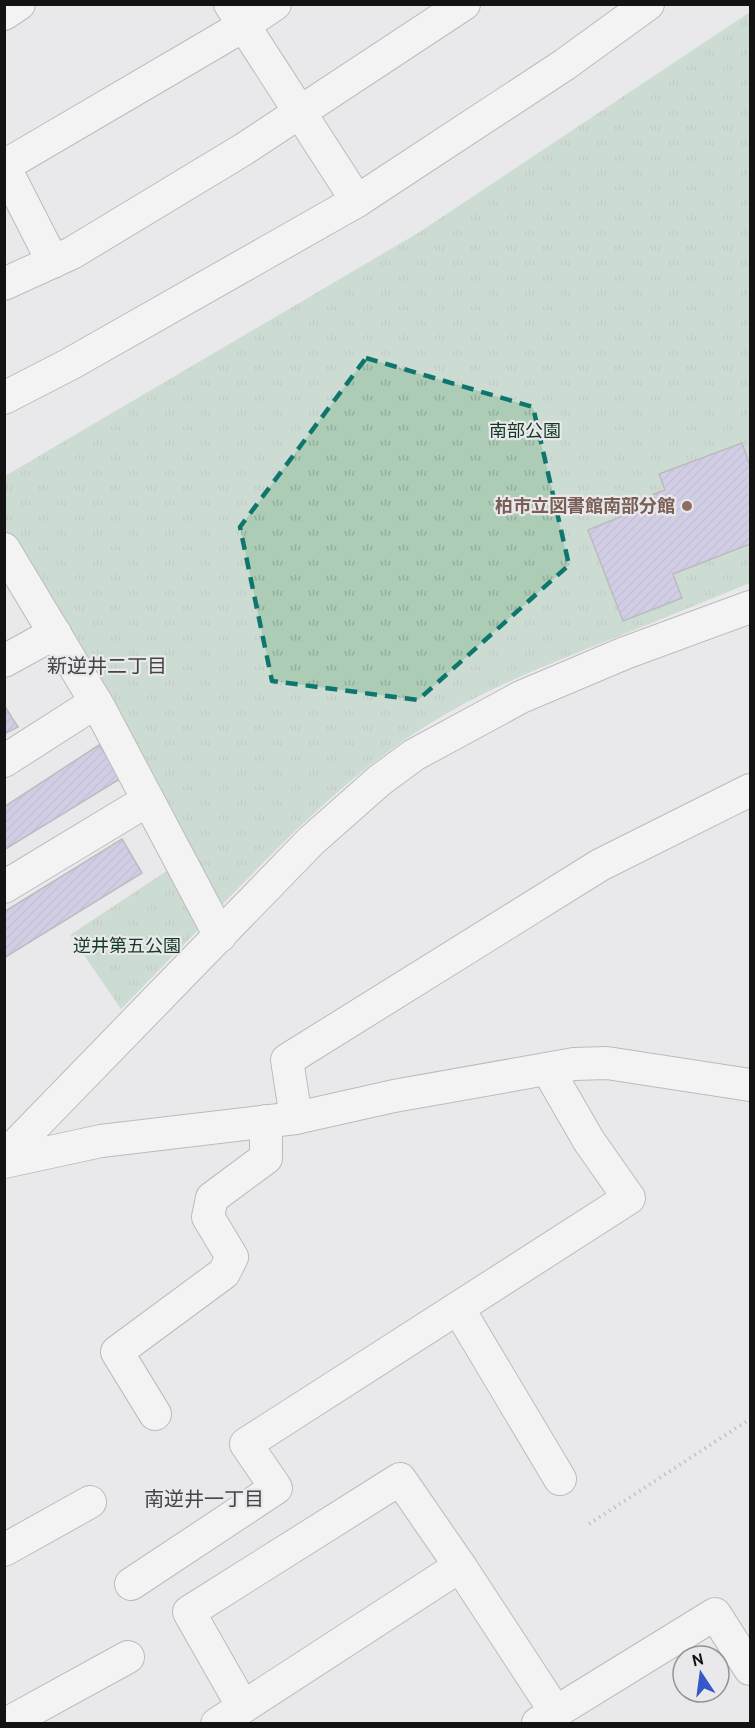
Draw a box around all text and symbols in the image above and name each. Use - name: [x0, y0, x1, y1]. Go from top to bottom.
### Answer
- park label: 南部公園: [489, 420, 561, 442]
- place label: 柏市立図書館南部分館: [495, 495, 675, 517]
- marker: 柏市立図書館南部分館: [680, 499, 694, 513]
- district label: 新逆井二丁目: [47, 654, 167, 678]
- park label: 逆井第五公園: [73, 935, 181, 957]
- district label: 南逆井一丁目: [144, 1487, 264, 1511]
- north arrow: [671, 1644, 731, 1704]
- text: N: [690, 1649, 705, 1670]

